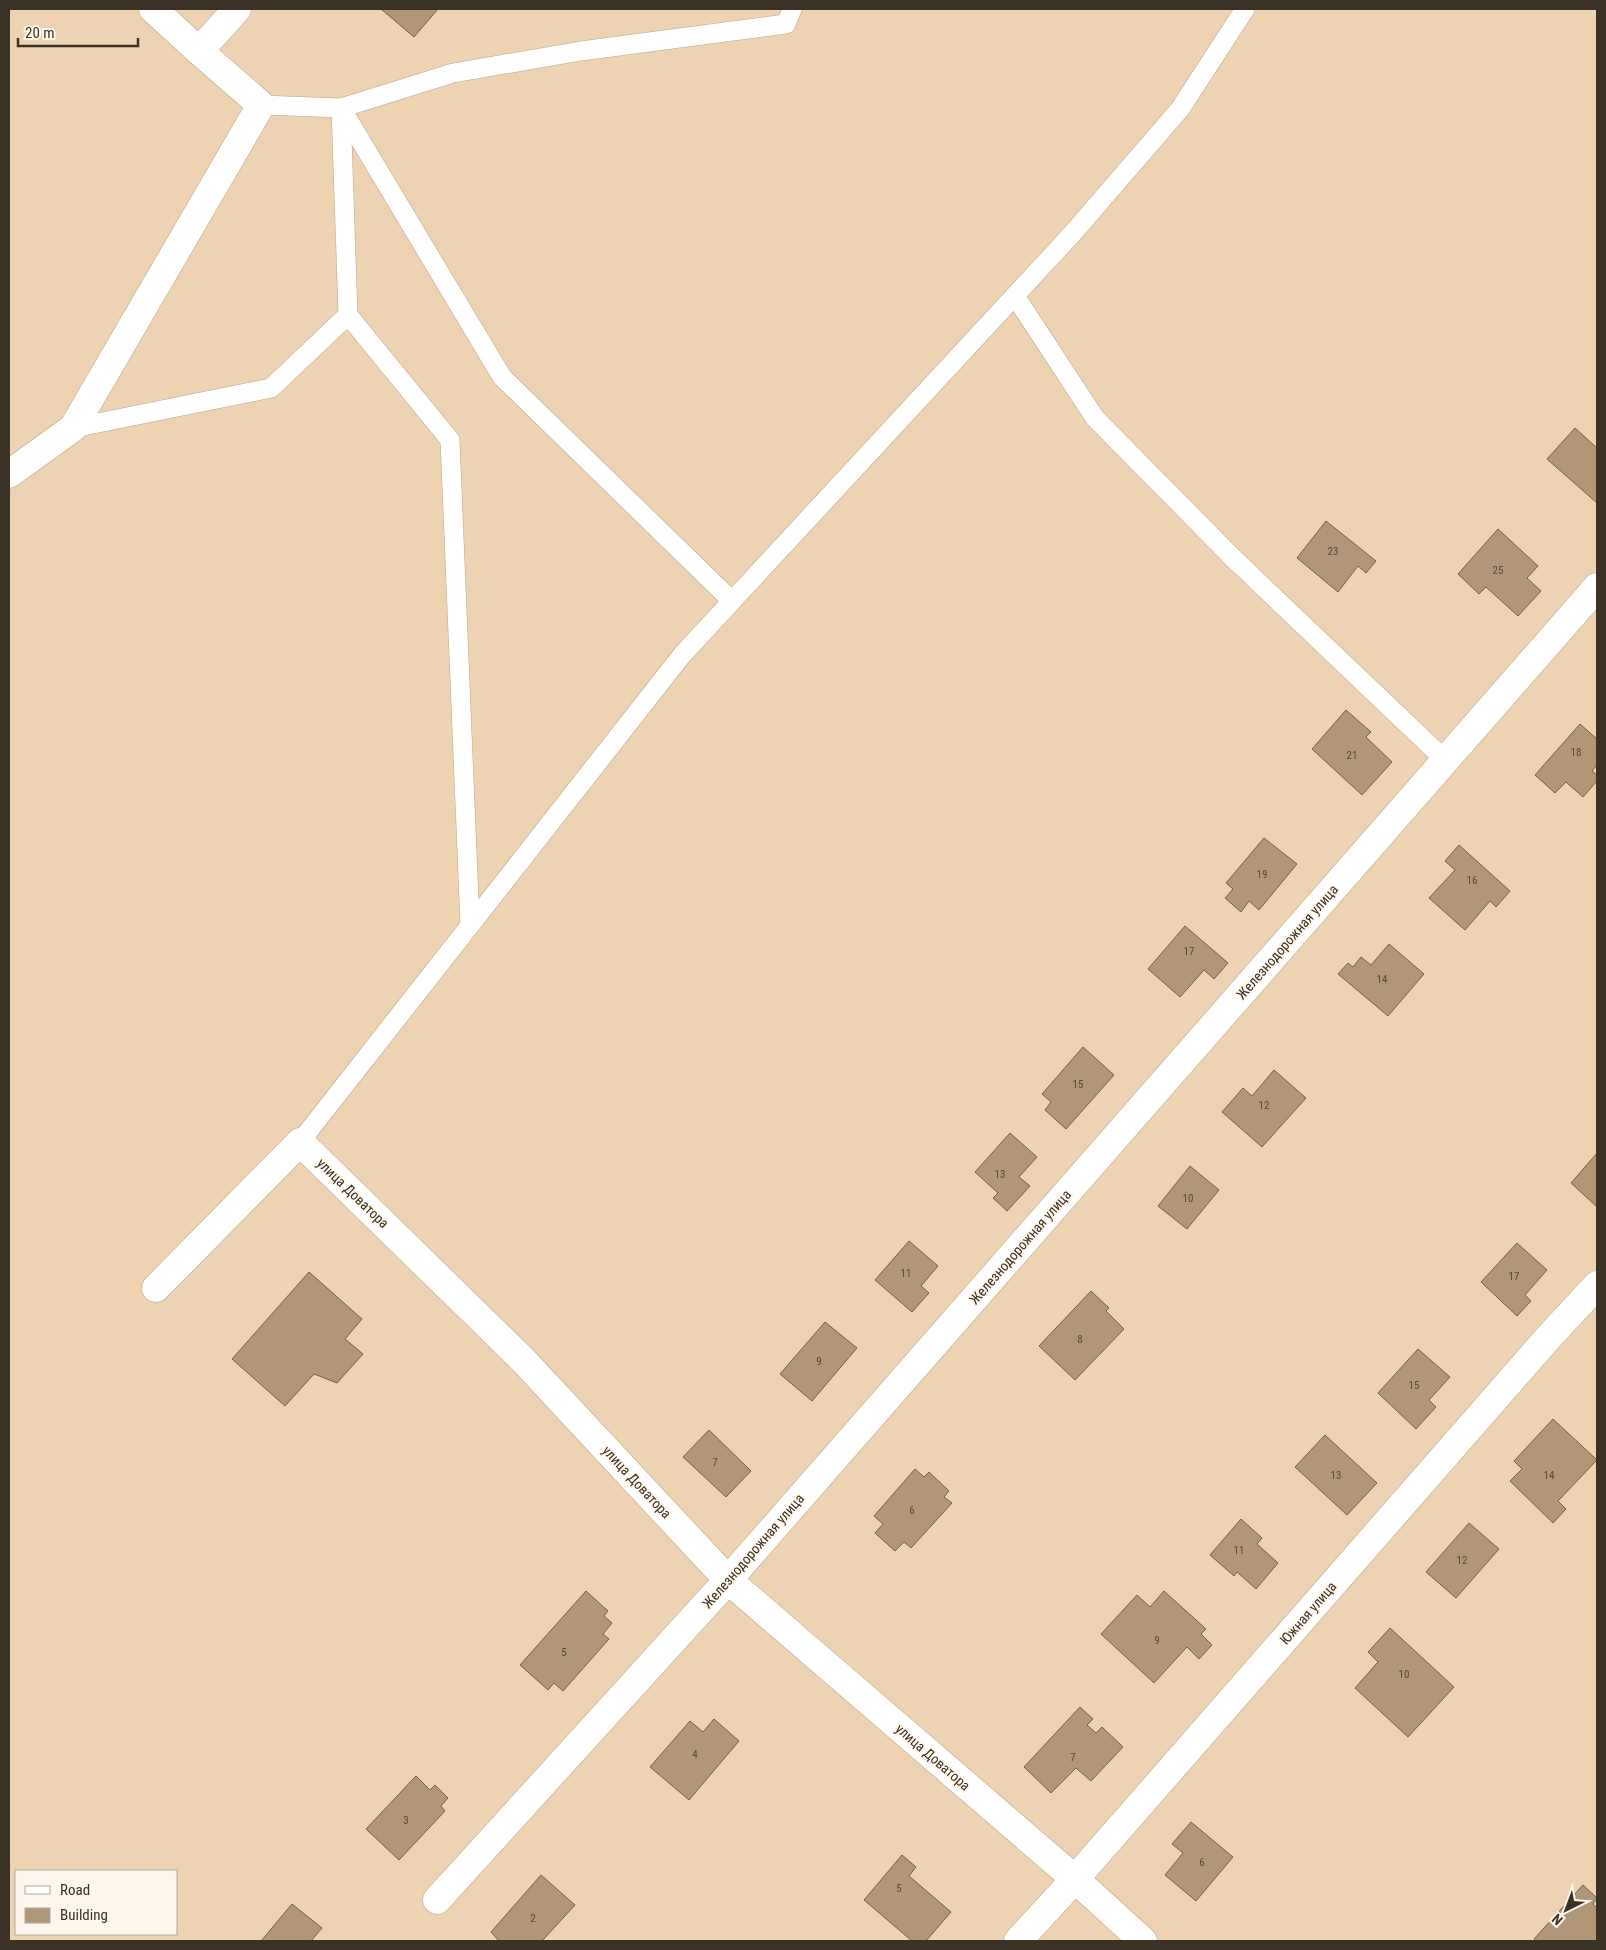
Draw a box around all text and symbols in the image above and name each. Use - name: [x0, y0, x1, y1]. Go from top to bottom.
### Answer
- scale bar: [18, 15, 138, 47]
- text: 20 m: [25, 24, 55, 42]
- house number: 23: [1328, 545, 1338, 558]
- house number: 25: [1493, 564, 1503, 577]
- house number: 18: [1571, 746, 1581, 759]
- house number: 21: [1347, 749, 1357, 762]
- house number: 19: [1257, 868, 1267, 881]
- house number: 16: [1467, 874, 1477, 887]
- street label: Железнодорожная улица: [1233, 882, 1341, 1002]
- house number: 17: [1184, 945, 1194, 958]
- house number: 14: [1377, 973, 1388, 986]
- house number: 15: [1073, 1078, 1083, 1091]
- house number: 12: [1259, 1099, 1269, 1112]
- street label: улица Доватора: [314, 1155, 392, 1231]
- house number: 13: [995, 1168, 1005, 1181]
- street label: Железнодорожная улица: [966, 1187, 1074, 1307]
- house number: 10: [1183, 1192, 1193, 1205]
- house number: 11: [901, 1267, 911, 1280]
- house number: 17: [1509, 1270, 1519, 1283]
- house number: 8: [1077, 1333, 1083, 1346]
- house number: 9: [816, 1355, 822, 1368]
- house number: 15: [1409, 1379, 1419, 1392]
- street label: улица Доватора: [599, 1442, 675, 1522]
- house number: 7: [712, 1456, 718, 1469]
- house number: 13: [1331, 1469, 1341, 1482]
- house number: 14: [1544, 1469, 1555, 1482]
- street label: Железнодорожная улица: [699, 1491, 807, 1611]
- house number: 6: [909, 1504, 915, 1517]
- house number: 11: [1234, 1544, 1244, 1557]
- house number: 12: [1457, 1554, 1467, 1567]
- street label: Южная улица: [1276, 1578, 1340, 1648]
- house number: 9: [1154, 1634, 1160, 1647]
- house number: 5: [561, 1646, 567, 1659]
- house number: 10: [1399, 1668, 1409, 1681]
- street label: улица Доватора: [893, 1720, 973, 1794]
- house number: 4: [692, 1748, 698, 1761]
- house number: 7: [1070, 1751, 1076, 1764]
- house number: 3: [403, 1814, 409, 1827]
- house number: 6: [1199, 1856, 1205, 1869]
- legend: [15, 1870, 178, 1935]
- text: Road: [60, 1881, 90, 1899]
- house number: 5: [896, 1882, 902, 1895]
- north arrow: [1541, 1885, 1591, 1935]
- text: Building: [60, 1906, 108, 1924]
- text: N: [1549, 1911, 1566, 1928]
- house number: 2: [530, 1912, 536, 1925]

